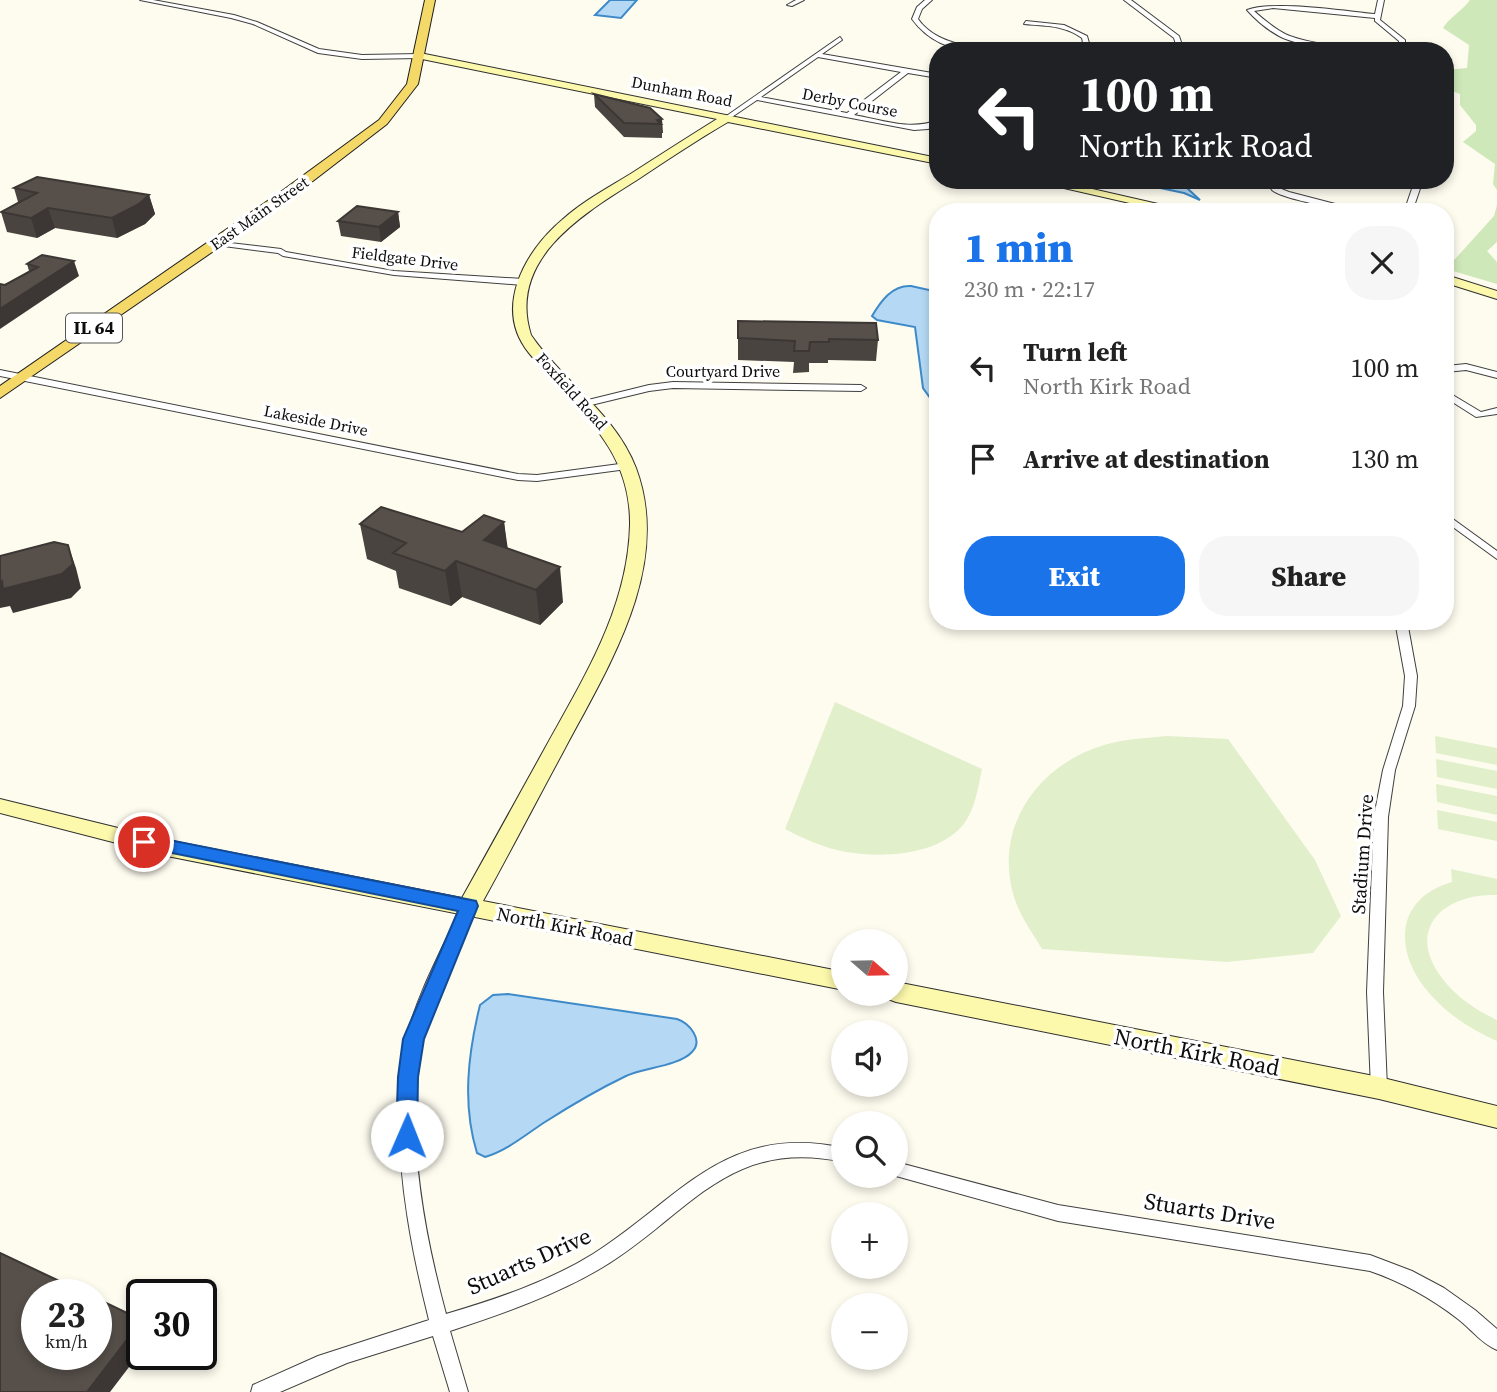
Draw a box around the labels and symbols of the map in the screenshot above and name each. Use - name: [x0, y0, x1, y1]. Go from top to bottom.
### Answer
- street label: Dunham Road: [630, 70, 734, 112]
- street label: Derby Course: [800, 82, 900, 122]
- street label: East Main Street: [205, 170, 313, 255]
- street label: Fieldgate Drive: [350, 241, 460, 275]
- road number: IL 64: [66, 314, 122, 342]
- street label: Foxfield Road: [531, 348, 613, 434]
- street label: Courtyard Drive: [666, 360, 780, 382]
- street label: Lakeside Drive: [262, 399, 370, 441]
- street label: Stadium Drive: [1345, 793, 1379, 915]
- pin: [114, 812, 174, 872]
- street label: North Kirk Road: [494, 900, 636, 952]
- north arrow: [831, 929, 908, 1006]
- street label: North Kirk Road: [1112, 1020, 1282, 1084]
- position arrow: [370, 1099, 444, 1173]
- street label: Stuarts Drive: [1142, 1185, 1278, 1237]
- street label: Stuarts Drive: [462, 1219, 596, 1303]
- speed limit sign: 30: [126, 1279, 217, 1370]

